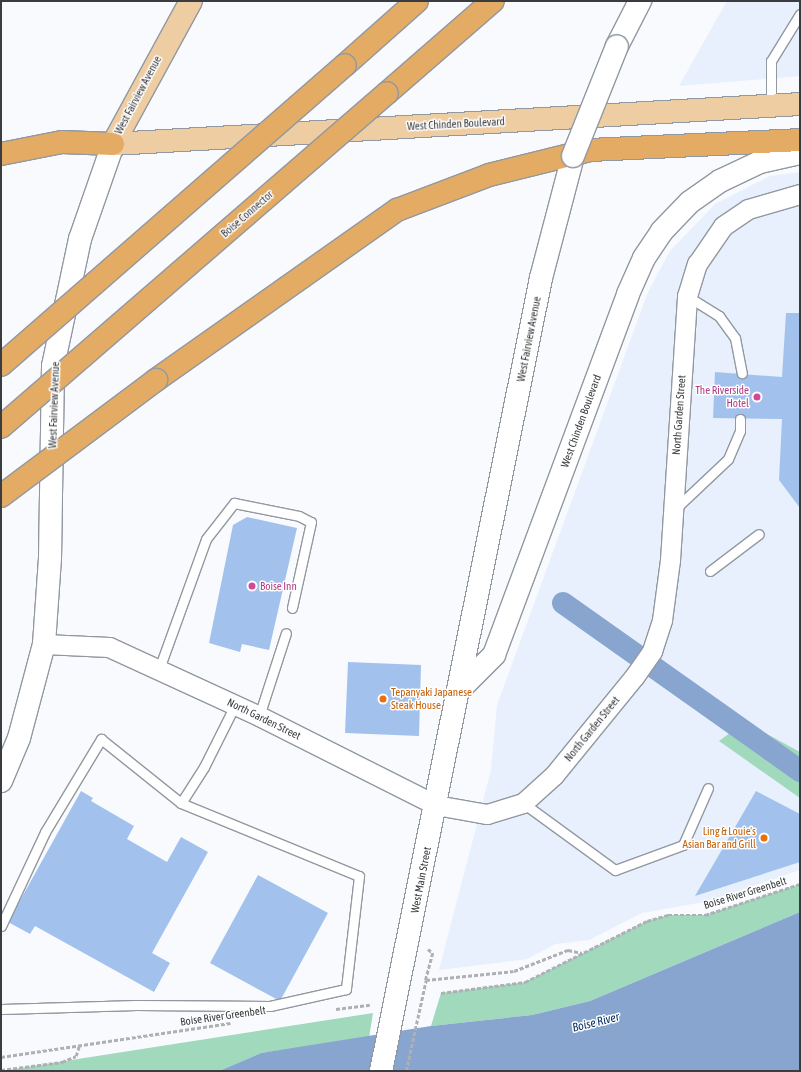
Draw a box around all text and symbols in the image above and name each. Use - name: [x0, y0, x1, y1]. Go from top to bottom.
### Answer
- street label: West Fairview Avenue: [112, 54, 164, 136]
- street label: West Chinden Boulevard: [407, 115, 505, 133]
- street label: Boise Connector: [218, 188, 276, 240]
- street label: West Fairview Avenue: [514, 295, 544, 383]
- street label: West Fairview Avenue: [46, 361, 62, 449]
- street label: West Chinden Boulevard: [558, 373, 604, 469]
- street label: North Garden Street: [670, 375, 688, 455]
- place label: The Riverside Hotel: [695, 384, 749, 410]
- marker: The Riverside Hotel: [752, 392, 762, 402]
- place label: Boise Inn: [260, 579, 297, 593]
- marker: Boise Inn: [247, 581, 257, 591]
- place label: Tepanyaki Japanese Steak House: [391, 686, 472, 712]
- marker: Tepanyaki Japanese Steak House: [378, 694, 388, 704]
- street label: North Garden Street: [562, 694, 622, 764]
- street label: North Garden Street: [225, 695, 303, 743]
- place label: Ling & Louie's Asian Bar and Grill: [683, 825, 756, 851]
- marker: Ling & Louie's Asian Bar and Grill: [759, 833, 769, 843]
- street label: West Main Street: [408, 846, 434, 914]
- street label: Boise River Greenbelt: [702, 874, 788, 912]
- street label: Boise River Greenbelt: [179, 1003, 267, 1029]
- water label: Boise River: [571, 1010, 621, 1036]

